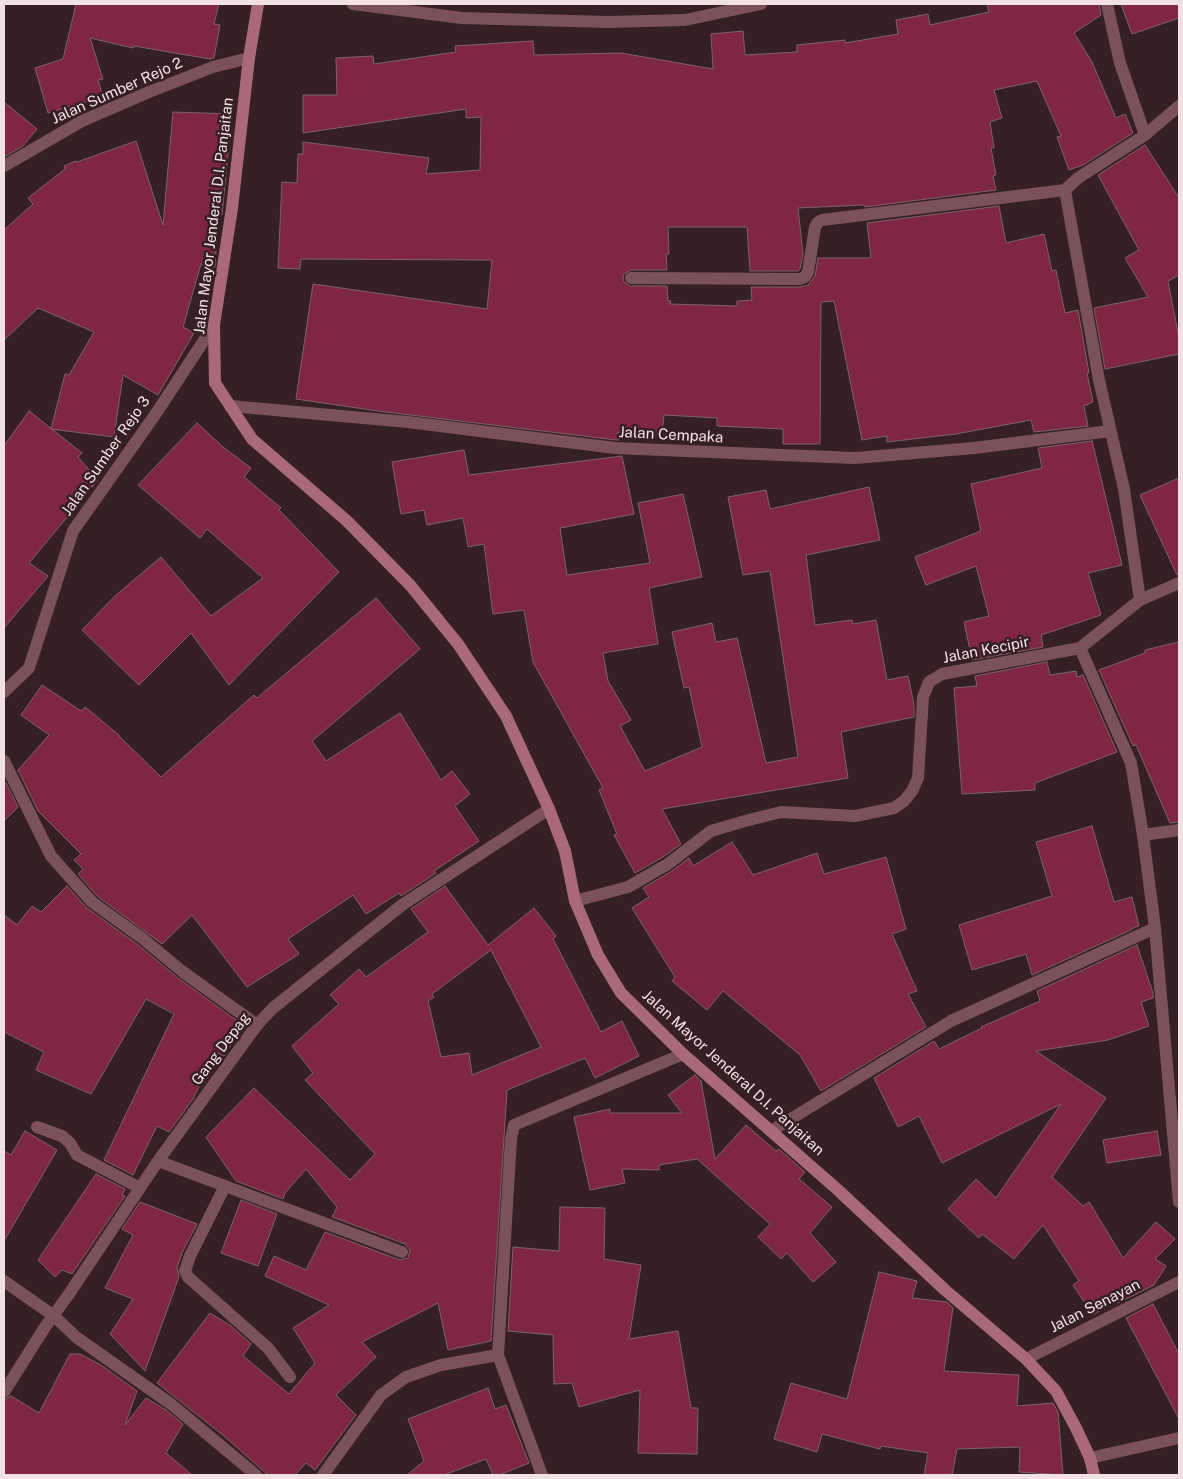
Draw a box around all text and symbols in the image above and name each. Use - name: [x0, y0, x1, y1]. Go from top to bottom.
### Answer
- street label: Jalan Sumber Rejo 2: [49, 54, 185, 128]
- street label: Jalan Mayor Jenderal D.I. Panjaitan: [191, 96, 237, 336]
- street label: Jalan Sumber Rejo 3: [58, 393, 154, 519]
- street label: Jalan Cempaka: [618, 423, 724, 447]
- street label: Jalan Kecipir: [941, 633, 1031, 667]
- street label: Jalan Mayor Jenderal D.I. Panjaitan: [638, 986, 828, 1160]
- street label: Gang Depag: [188, 1009, 254, 1089]
- street label: Jalan Senayan: [1047, 1275, 1143, 1337]

